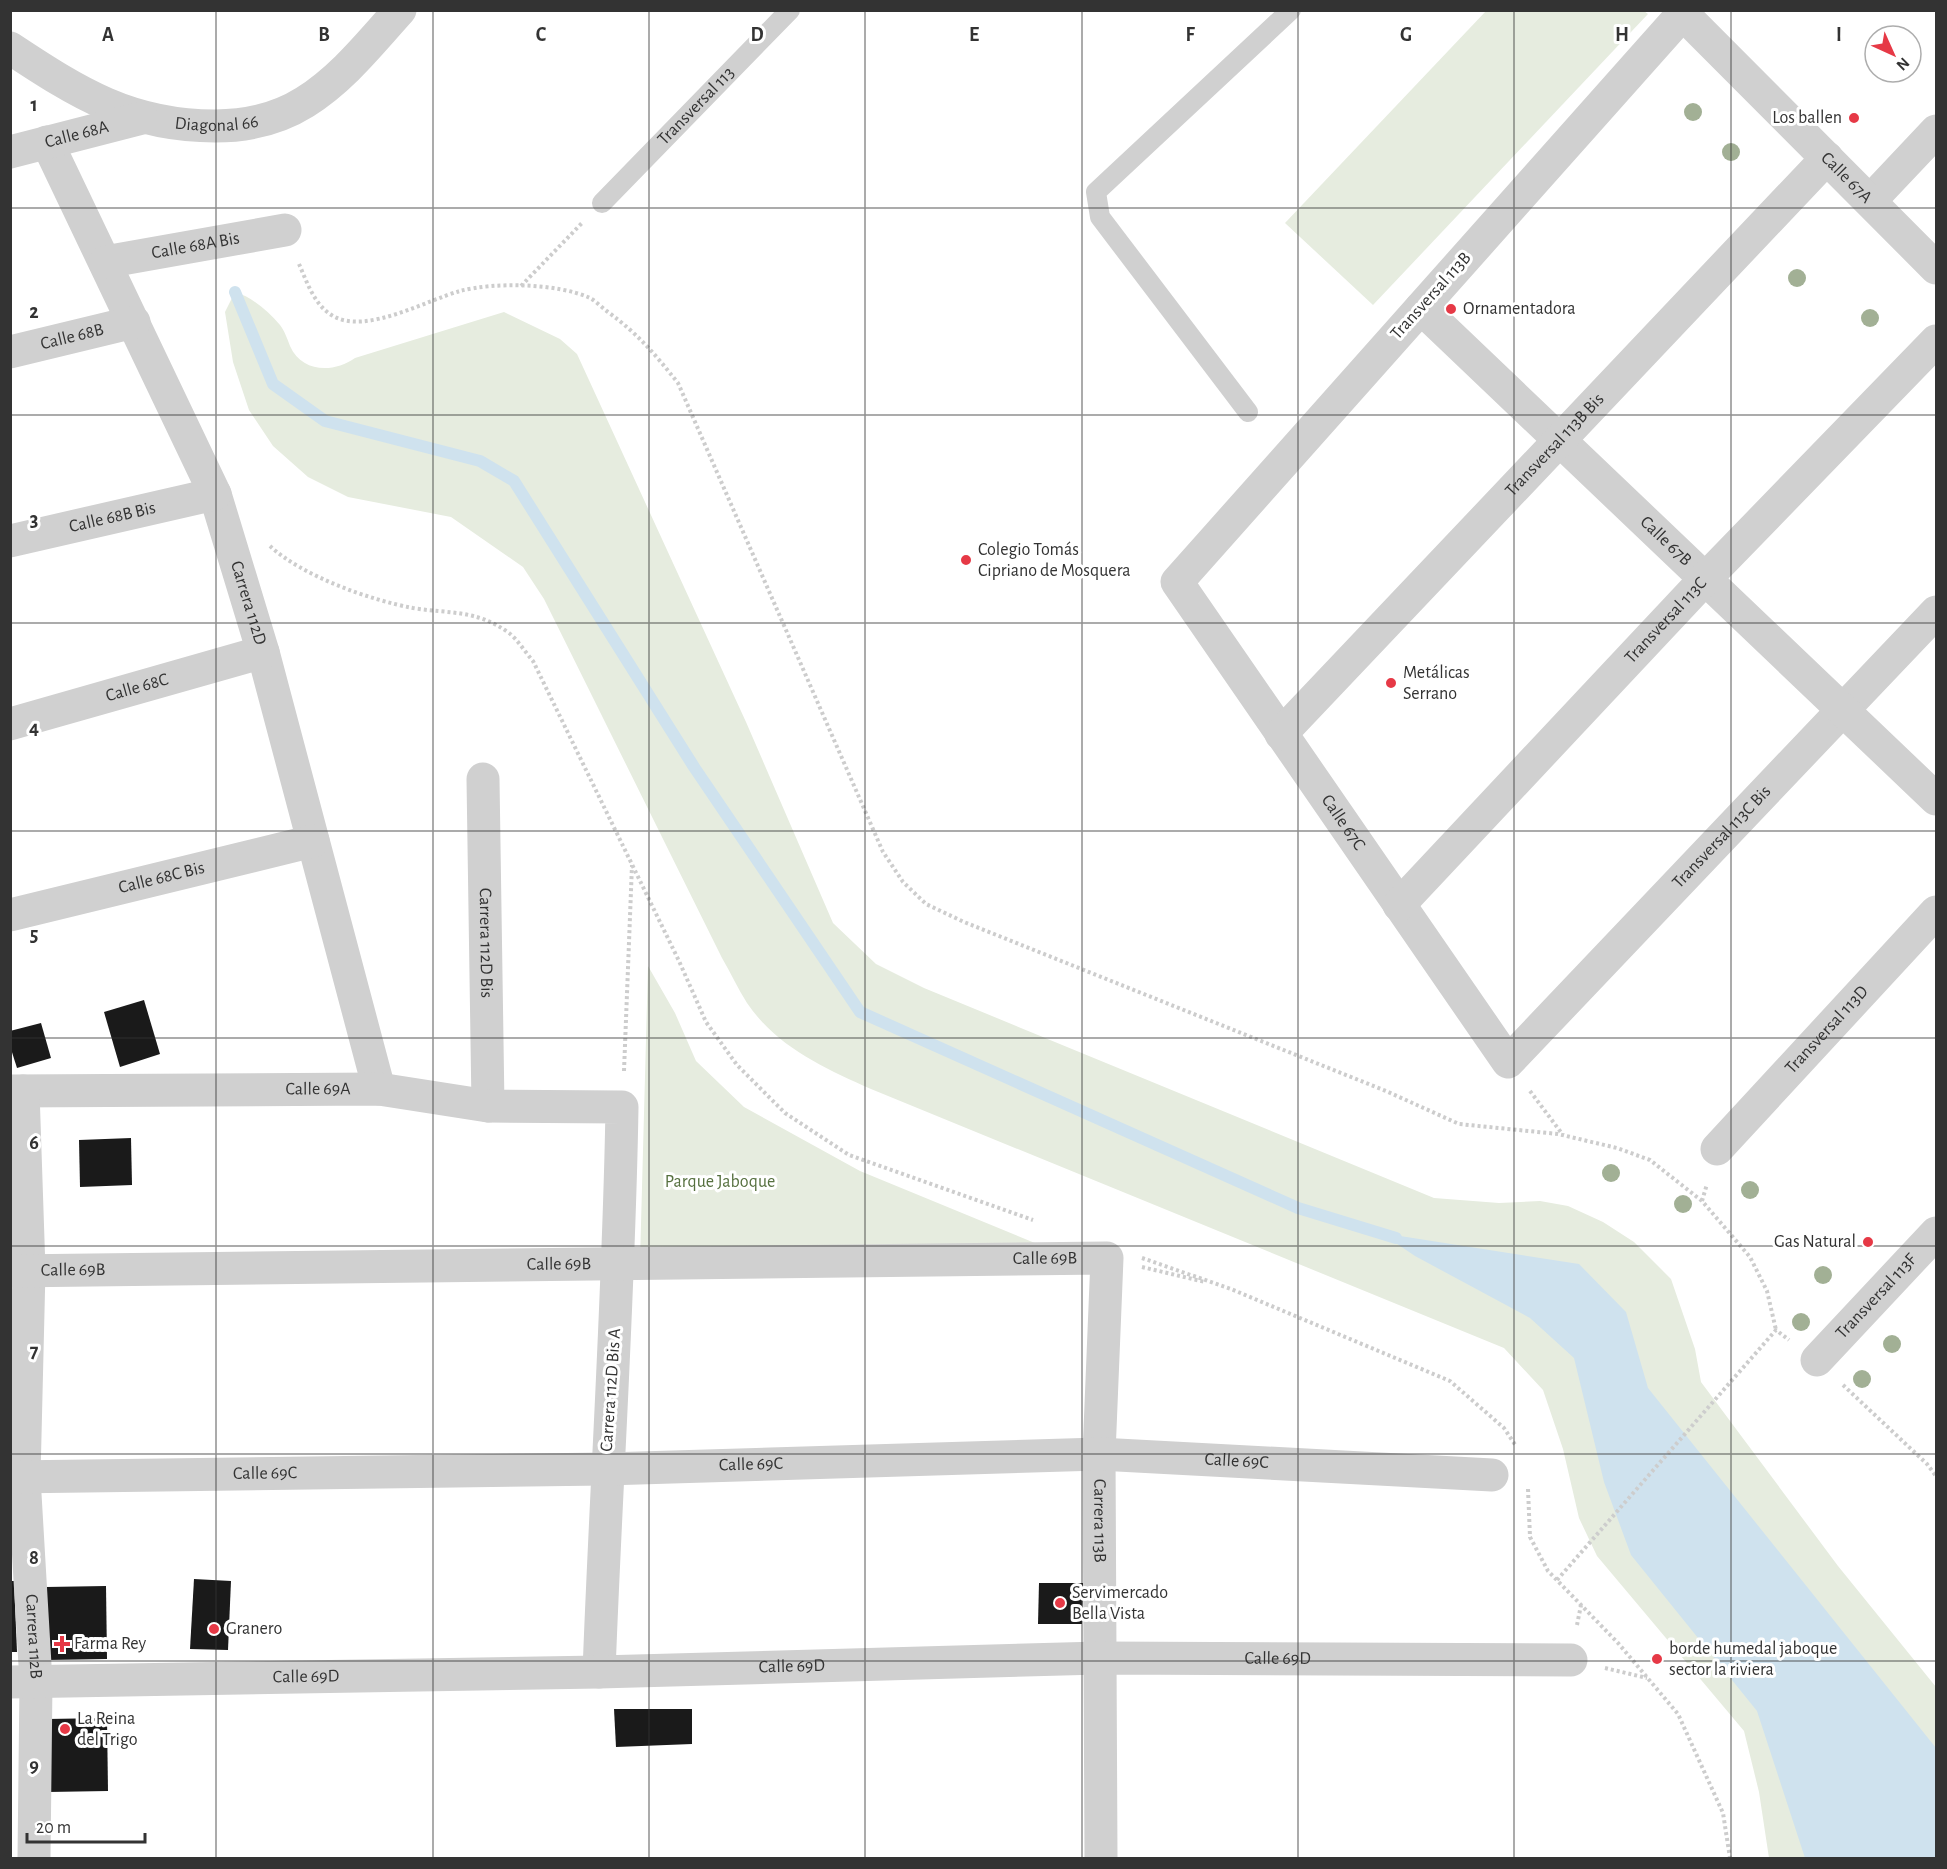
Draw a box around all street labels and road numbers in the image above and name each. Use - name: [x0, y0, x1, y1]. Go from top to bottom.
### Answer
- street label: Transversal 113: [654, 64, 738, 149]
- street label: Diagonal 66: [174, 112, 260, 135]
- street label: Calle 68A: [43, 118, 111, 152]
- street label: Calle 67A: [1817, 149, 1876, 207]
- street label: Calle 68A Bis: [150, 229, 241, 263]
- street label: Transversal 113B: [1387, 249, 1475, 343]
- street label: Calle 68B: [39, 321, 106, 353]
- street label: Transversal 113B Bis: [1502, 390, 1608, 500]
- street label: Calle 68B Bis: [67, 499, 157, 536]
- street label: Calle 67B: [1636, 513, 1695, 570]
- street label: Carrera 112D: [227, 559, 269, 647]
- street label: Transversal 113C: [1622, 574, 1710, 667]
- street label: Calle 68C: [104, 670, 170, 705]
- street label: Transversal 113C Bis: [1669, 782, 1775, 892]
- street label: Calle 67C: [1318, 791, 1368, 854]
- street label: Calle 68C Bis: [117, 859, 206, 897]
- street label: Carrera 112D Bis: [476, 888, 495, 998]
- street label: Transversal 113D: [1782, 982, 1872, 1078]
- street label: Calle 69A: [285, 1080, 351, 1099]
- street label: Calle 69B: [1013, 1249, 1077, 1268]
- street label: Transversal 113F: [1833, 1250, 1920, 1342]
- street label: Calle 69B: [527, 1255, 591, 1274]
- street label: Calle 69B: [41, 1261, 105, 1280]
- street label: Carrera 112D Bis A: [598, 1327, 624, 1452]
- street label: Calle 69C: [1204, 1451, 1269, 1472]
- street label: Calle 69C: [719, 1455, 783, 1475]
- street label: Calle 69C: [233, 1464, 297, 1483]
- street label: Carrera 113B: [1090, 1479, 1109, 1563]
- street label: Carrera 112B: [22, 1594, 45, 1679]
- street label: Calle 69D: [1244, 1650, 1311, 1668]
- street label: Calle 69D: [758, 1657, 825, 1677]
- street label: Calle 69D: [273, 1667, 339, 1687]

